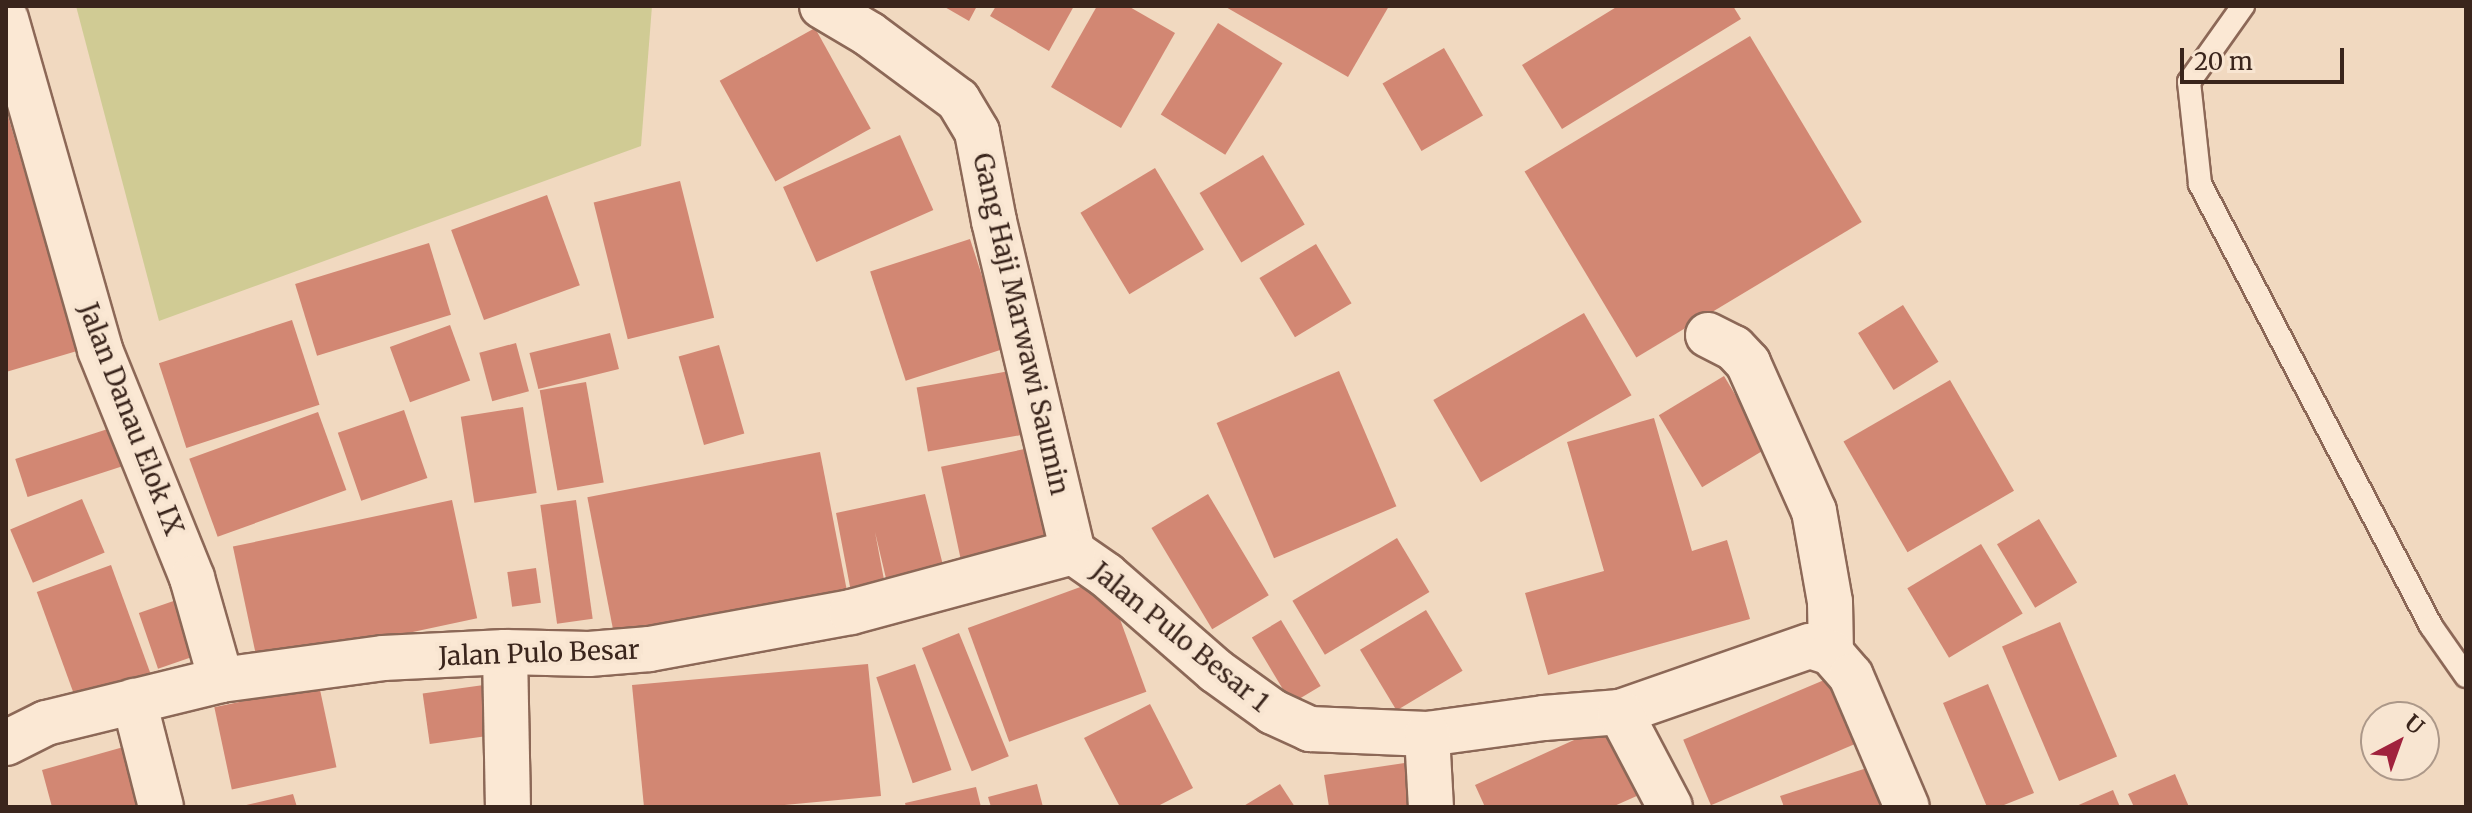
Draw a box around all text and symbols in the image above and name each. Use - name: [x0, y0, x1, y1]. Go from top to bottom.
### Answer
- scale bar: [2184, 32, 2348, 82]
- text: 20 m: [2194, 46, 2253, 77]
- street label: Gang Haji Marwawi Saumin: [966, 150, 1076, 498]
- street label: Jalan Danau Elok IX: [72, 298, 190, 540]
- street label: Jalan Pulo Besar 1: [1085, 556, 1275, 718]
- street label: Jalan Pulo Besar: [438, 634, 640, 672]
- north arrow: [2360, 701, 2440, 781]
- text: U: [2399, 708, 2430, 740]

